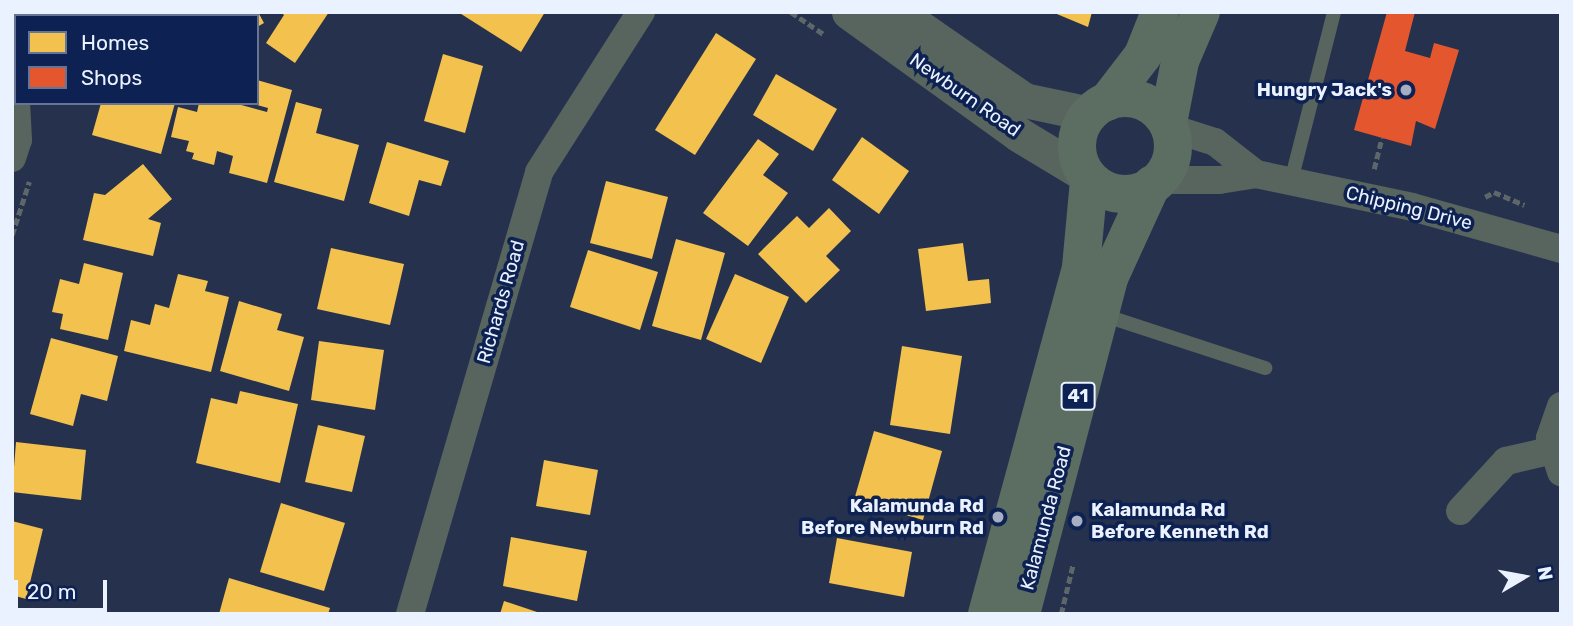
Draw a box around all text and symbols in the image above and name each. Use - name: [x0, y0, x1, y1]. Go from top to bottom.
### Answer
- legend: [14, 14, 259, 105]
- text: Homes: [81, 30, 149, 55]
- street label: Newburn Road: [905, 48, 1025, 142]
- text: Shops: [81, 65, 142, 90]
- place label: Hungry Jack's: [1256, 79, 1392, 101]
- marker: Hungry Jack's: [1398, 82, 1414, 98]
- street label: Chipping Drive: [1344, 181, 1474, 235]
- street label: Richards Road: [472, 238, 530, 366]
- road number: 41: [1060, 382, 1096, 410]
- street label: Kalamunda Road: [1016, 443, 1076, 593]
- place label: Kalamunda Rd Before Newburn Rd: [801, 495, 984, 539]
- place label: Kalamunda Rd Before Kenneth Rd: [1091, 499, 1269, 543]
- marker: Kalamunda Rd Before Newburn Rd: [990, 509, 1006, 525]
- marker: Kalamunda Rd Before Kenneth Rd: [1069, 513, 1085, 529]
- north arrow: [1489, 542, 1559, 612]
- text: N: [1533, 565, 1558, 582]
- scale bar: [18, 566, 110, 610]
- text: 20 m: [27, 579, 76, 604]

